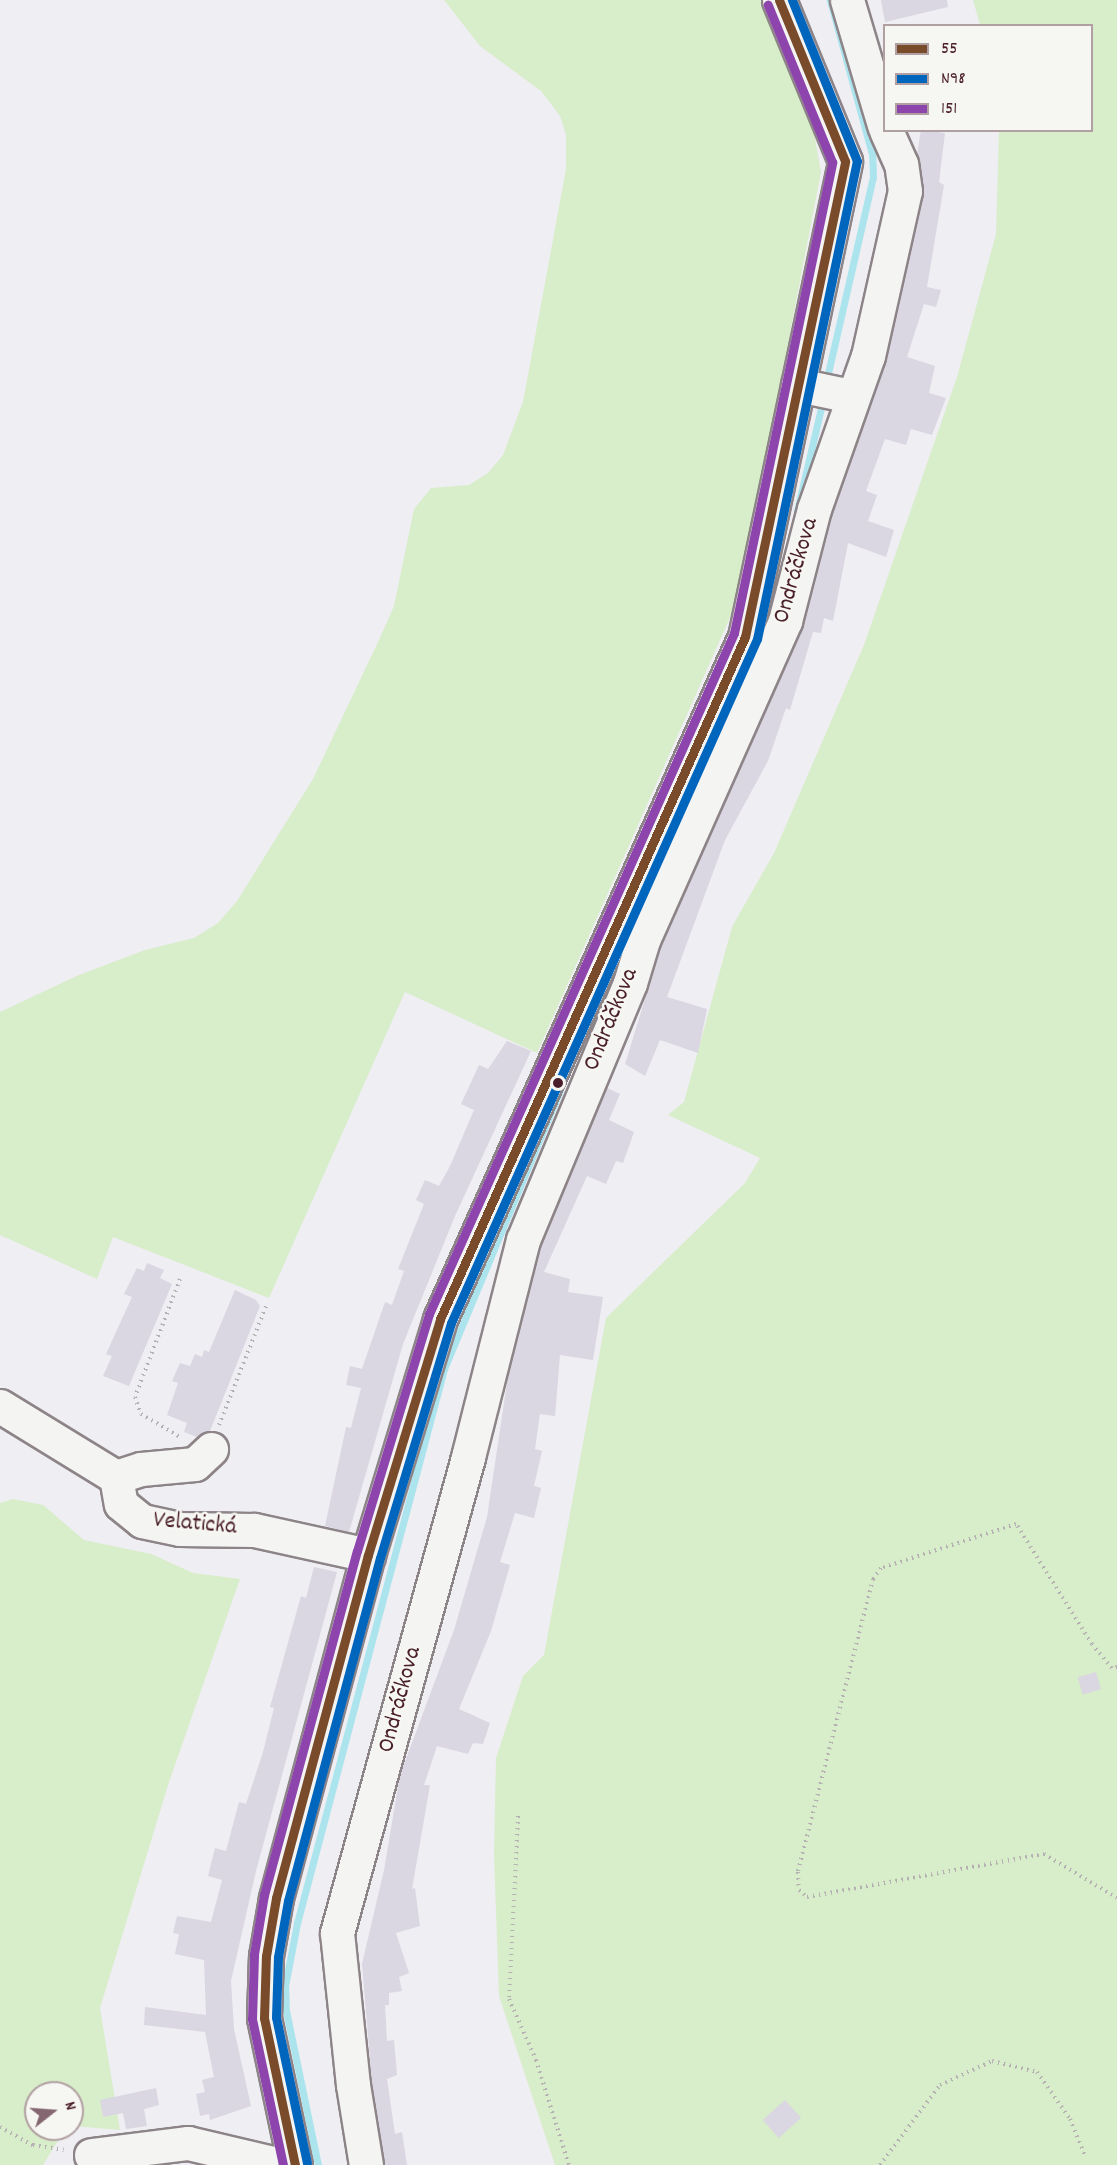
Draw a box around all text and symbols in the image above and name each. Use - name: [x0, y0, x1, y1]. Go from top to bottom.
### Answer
- legend: [883, 24, 1093, 132]
- text: 55: [941, 37, 958, 62]
- text: N98: [941, 67, 965, 92]
- text: 151: [941, 97, 957, 122]
- street label: Ondráčkova: [768, 515, 826, 627]
- street label: Ondráčkova: [578, 964, 646, 1076]
- unlabelled marker: [552, 1077, 564, 1089]
- street label: Velatická: [152, 1507, 238, 1543]
- street label: Ondráčkova: [373, 1644, 429, 1756]
- north arrow: [24, 2081, 84, 2141]
- text: N: [58, 2099, 82, 2113]

